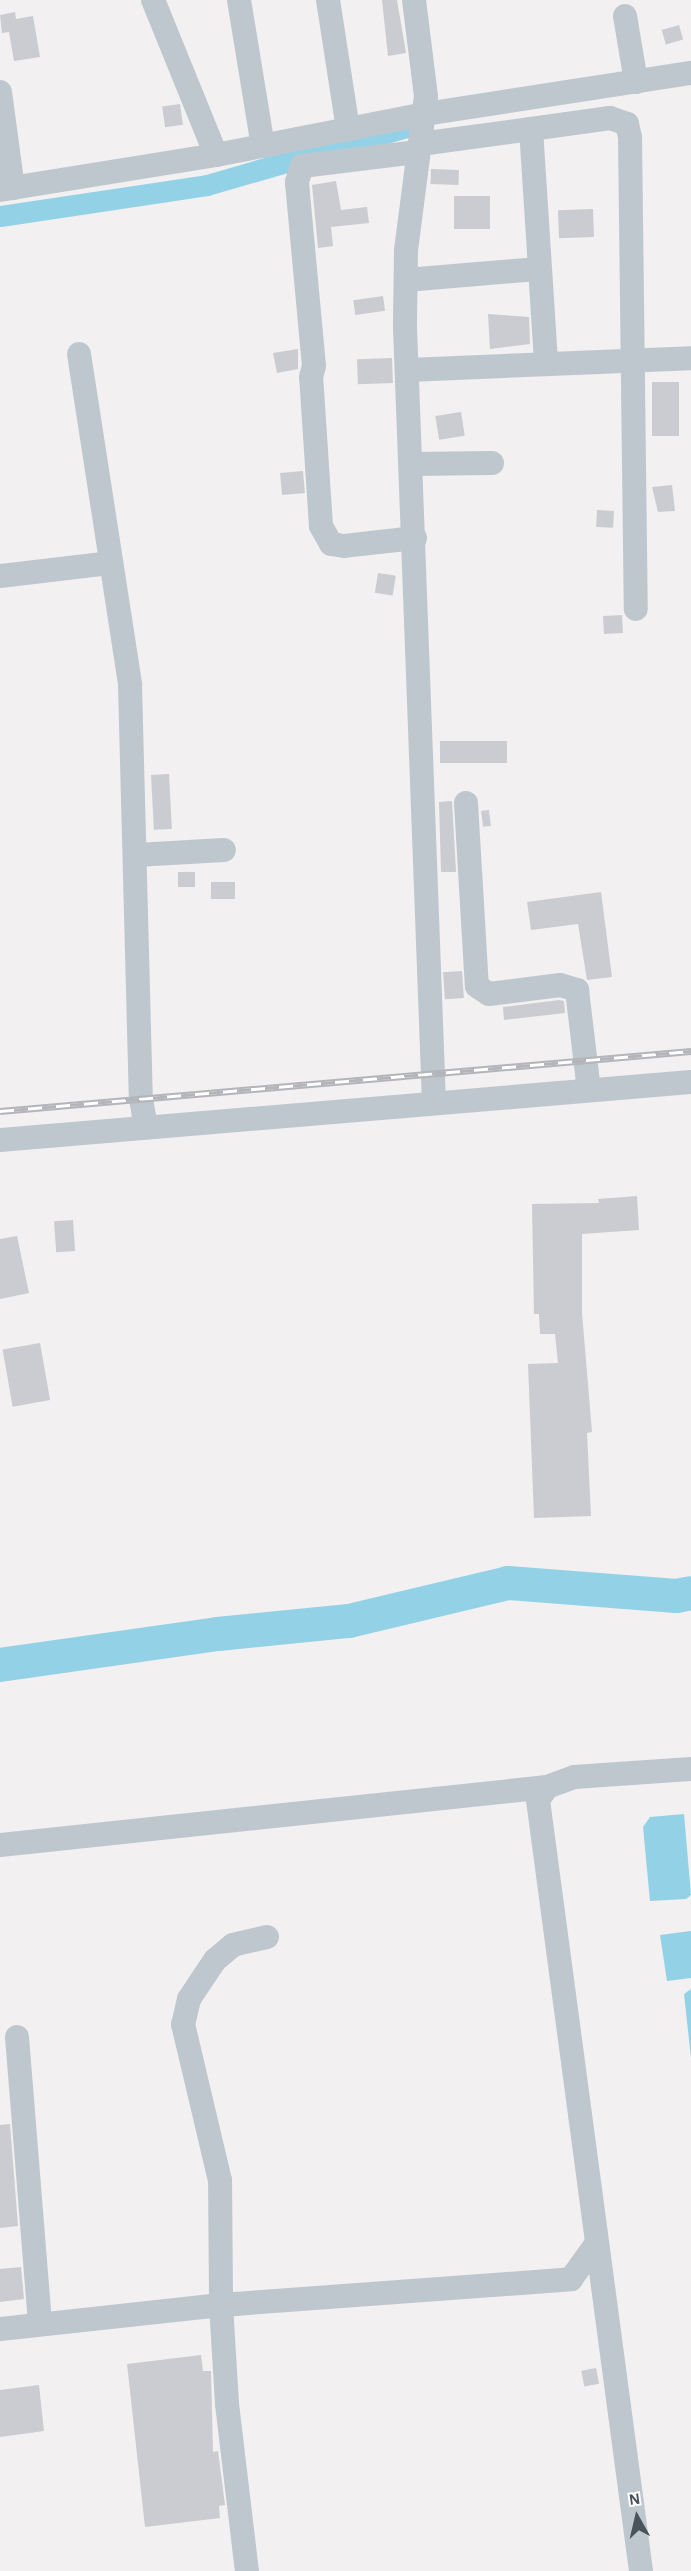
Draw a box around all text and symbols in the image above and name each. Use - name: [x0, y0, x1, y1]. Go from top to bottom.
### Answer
- north arrow: [607, 2487, 667, 2547]
- text: N: [628, 2490, 641, 2508]

